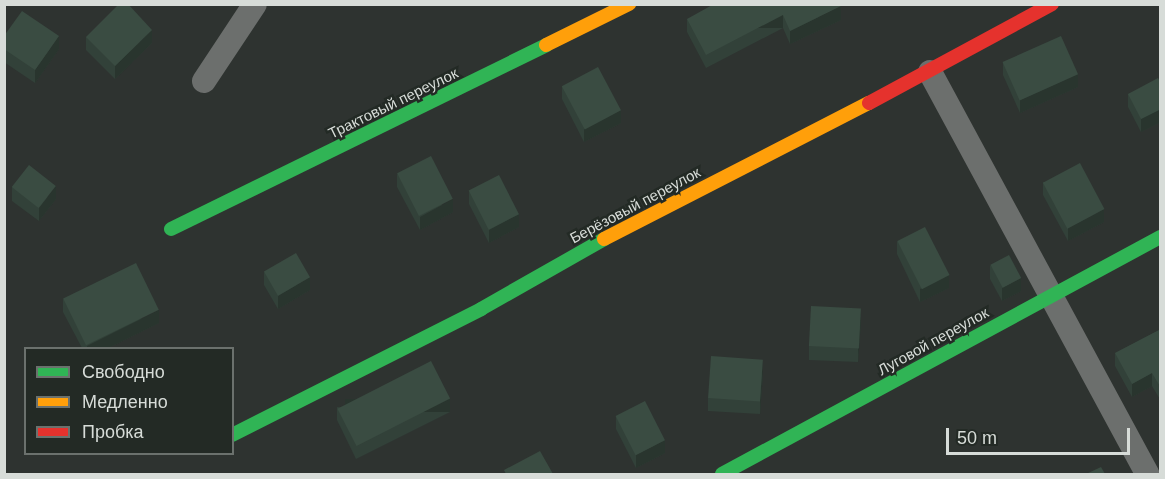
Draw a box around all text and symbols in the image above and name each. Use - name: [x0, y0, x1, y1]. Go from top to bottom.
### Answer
- street label: Трактовый переулок: [325, 64, 461, 142]
- street label: Берёзовый переулок: [567, 163, 703, 247]
- street label: Луговой переулок: [875, 303, 991, 379]
- legend: [24, 347, 234, 455]
- text: Свободно: [82, 362, 165, 382]
- text: Медленно: [82, 392, 168, 412]
- scale bar: [949, 416, 1134, 454]
- text: Пробка: [82, 422, 144, 442]
- text: 50 m: [957, 428, 997, 448]

